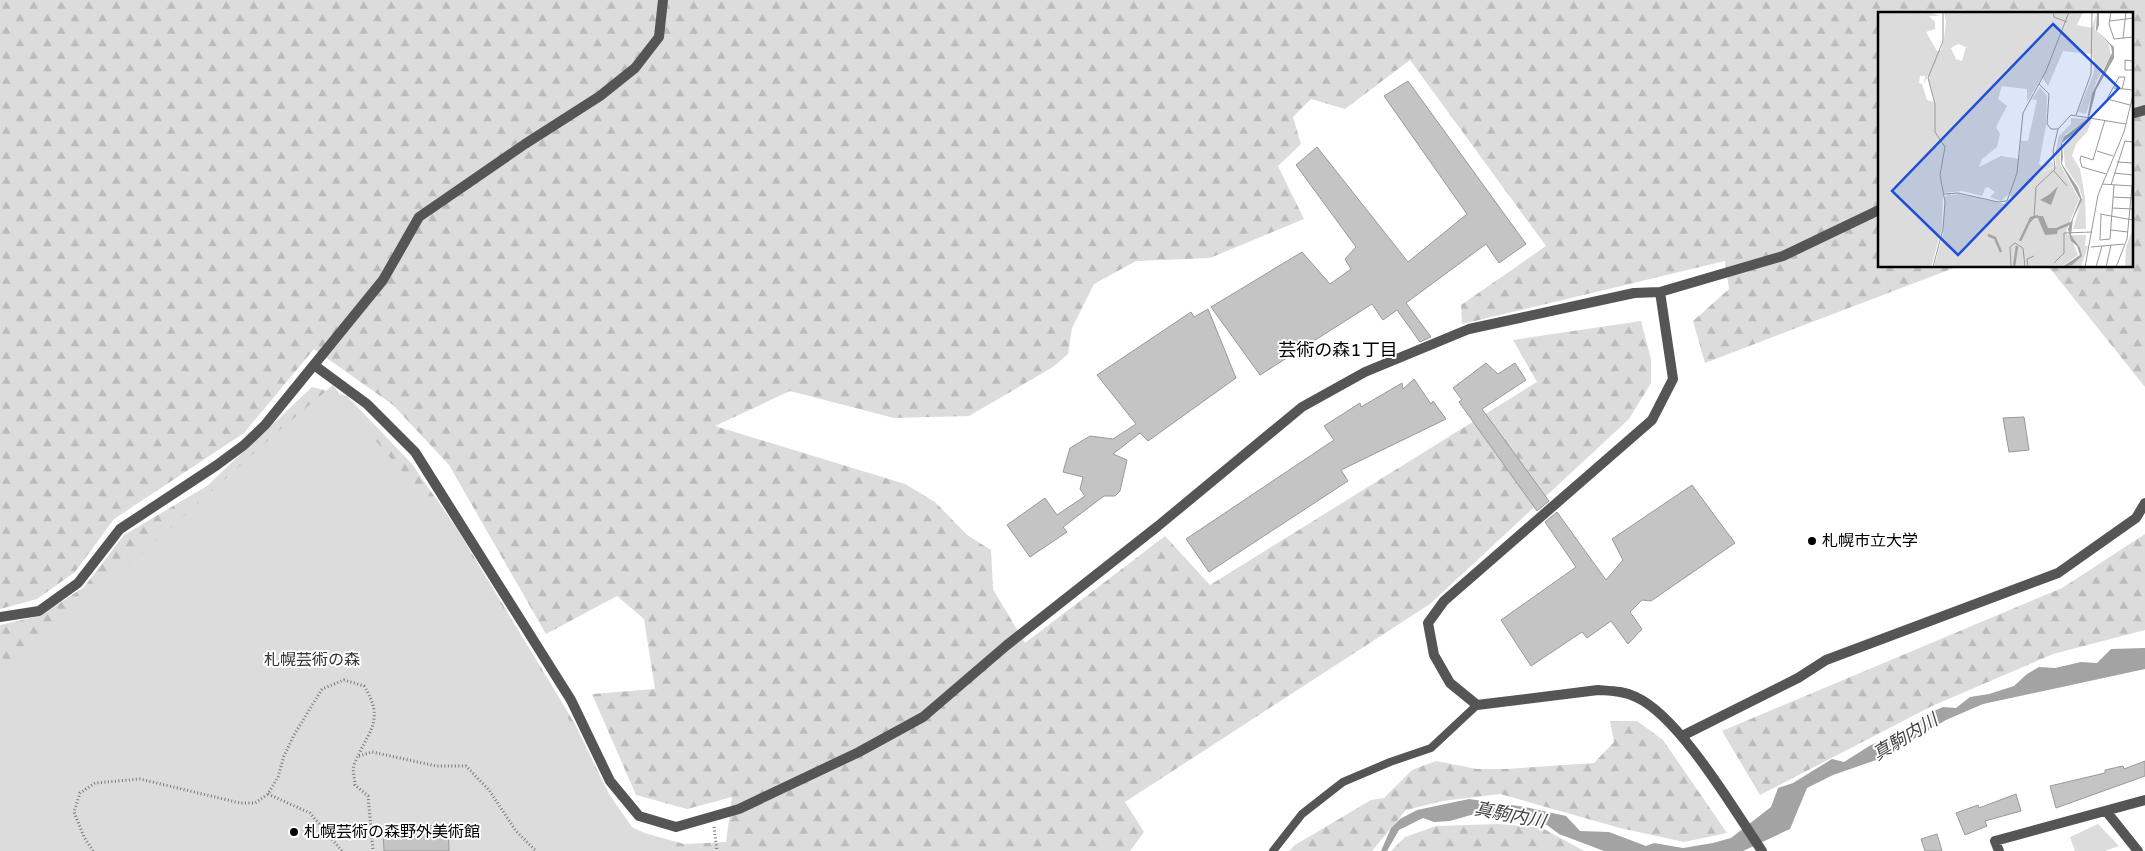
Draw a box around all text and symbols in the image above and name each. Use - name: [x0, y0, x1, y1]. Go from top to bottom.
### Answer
- inset map: [1878, 12, 2132, 268]
- district label: 芸術の森1丁目: [1278, 339, 1398, 361]
- place label: 札幌市立大学: [1822, 531, 1918, 551]
- marker: 札幌市立大学: [1806, 535, 1818, 547]
- park label: 札幌芸術の森: [264, 650, 360, 670]
- water label: 真駒内川: [1868, 708, 1943, 765]
- water label: 真駒内川: [1473, 797, 1549, 833]
- place label: 札幌芸術の森野外美術館: [304, 822, 480, 842]
- marker: 札幌芸術の森野外美術館: [288, 826, 300, 838]

